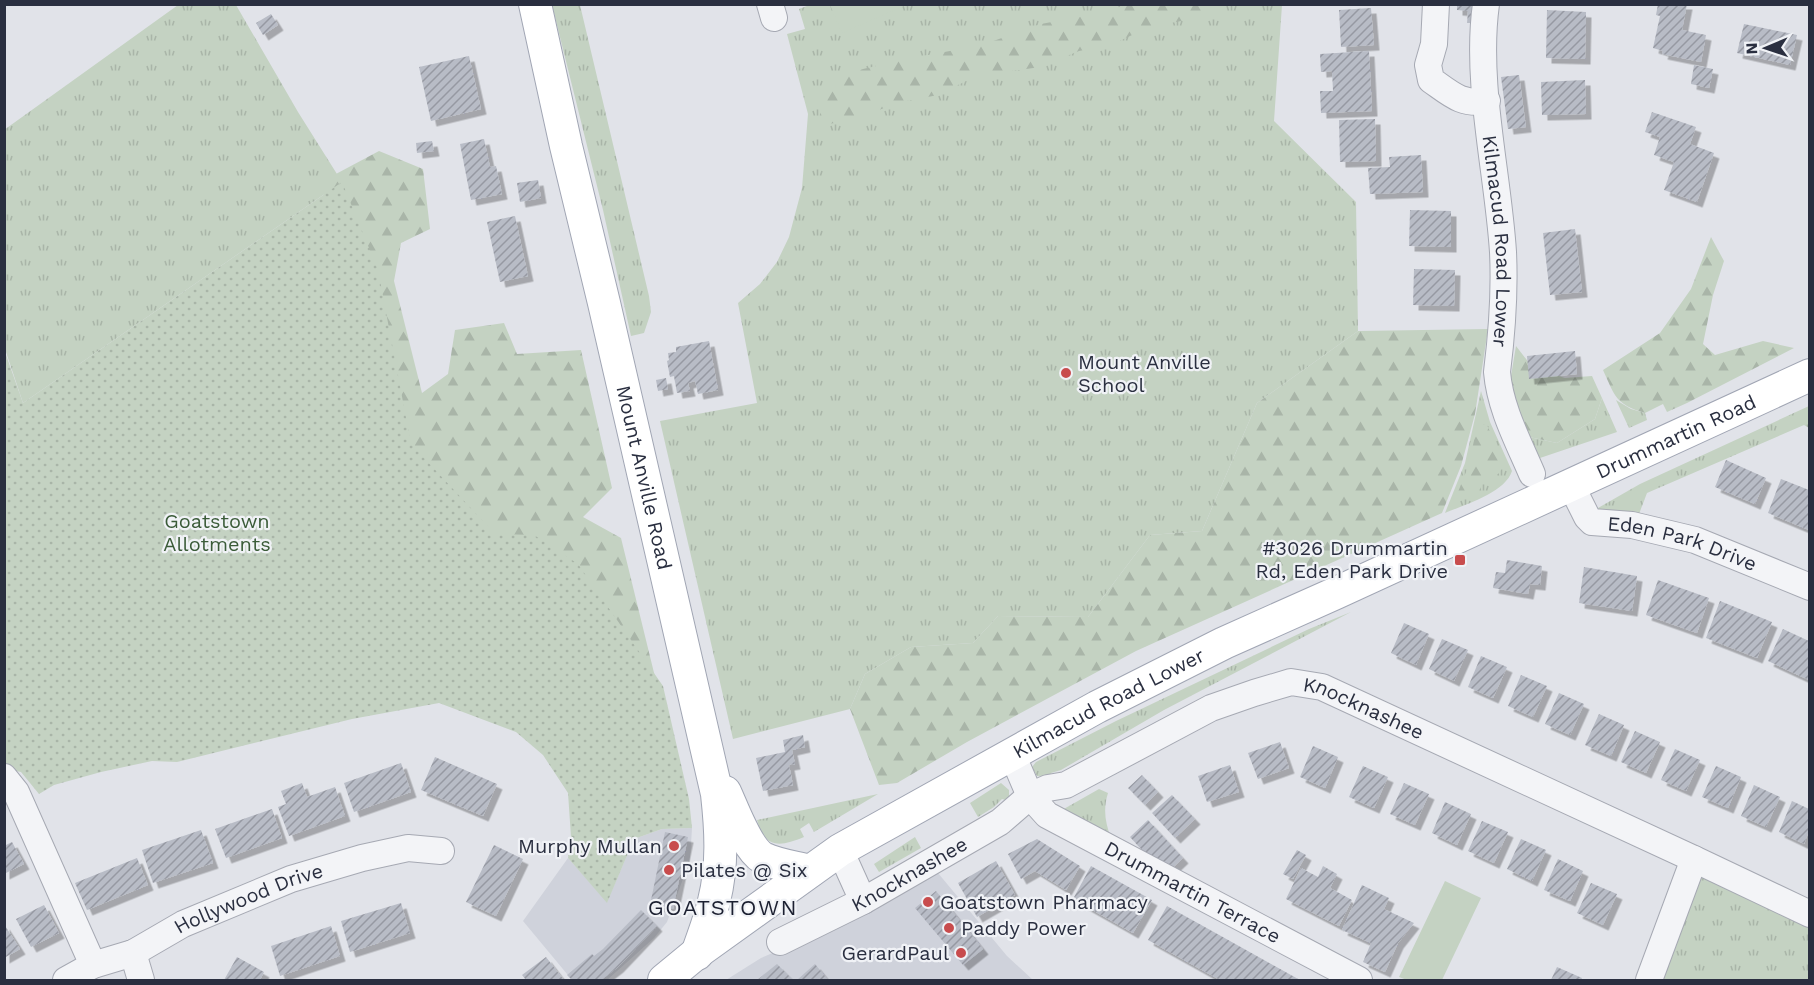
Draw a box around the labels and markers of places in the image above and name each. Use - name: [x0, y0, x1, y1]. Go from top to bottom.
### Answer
- place label: Mount Anville School: [1078, 350, 1211, 397]
- marker: Mount Anville School: [1059, 366, 1073, 380]
- place label: #3026 Drummartin Rd, Eden Park Drive: [1256, 536, 1448, 583]
- marker: #3026 Drummartin Rd, Eden Park Drive: [1453, 553, 1467, 567]
- place label: Murphy Mullan: [518, 834, 662, 858]
- marker: Murphy Mullan: [667, 839, 681, 853]
- place label: Pilates @ Six: [681, 858, 808, 882]
- marker: Pilates @ Six: [662, 863, 676, 877]
- place label: Goatstown Pharmacy: [940, 890, 1149, 914]
- marker: Goatstown Pharmacy: [921, 895, 935, 909]
- place label: Paddy Power: [961, 916, 1086, 940]
- marker: Paddy Power: [942, 921, 956, 935]
- place label: GerardPaul: [842, 941, 949, 965]
- marker: GerardPaul: [954, 946, 968, 960]

